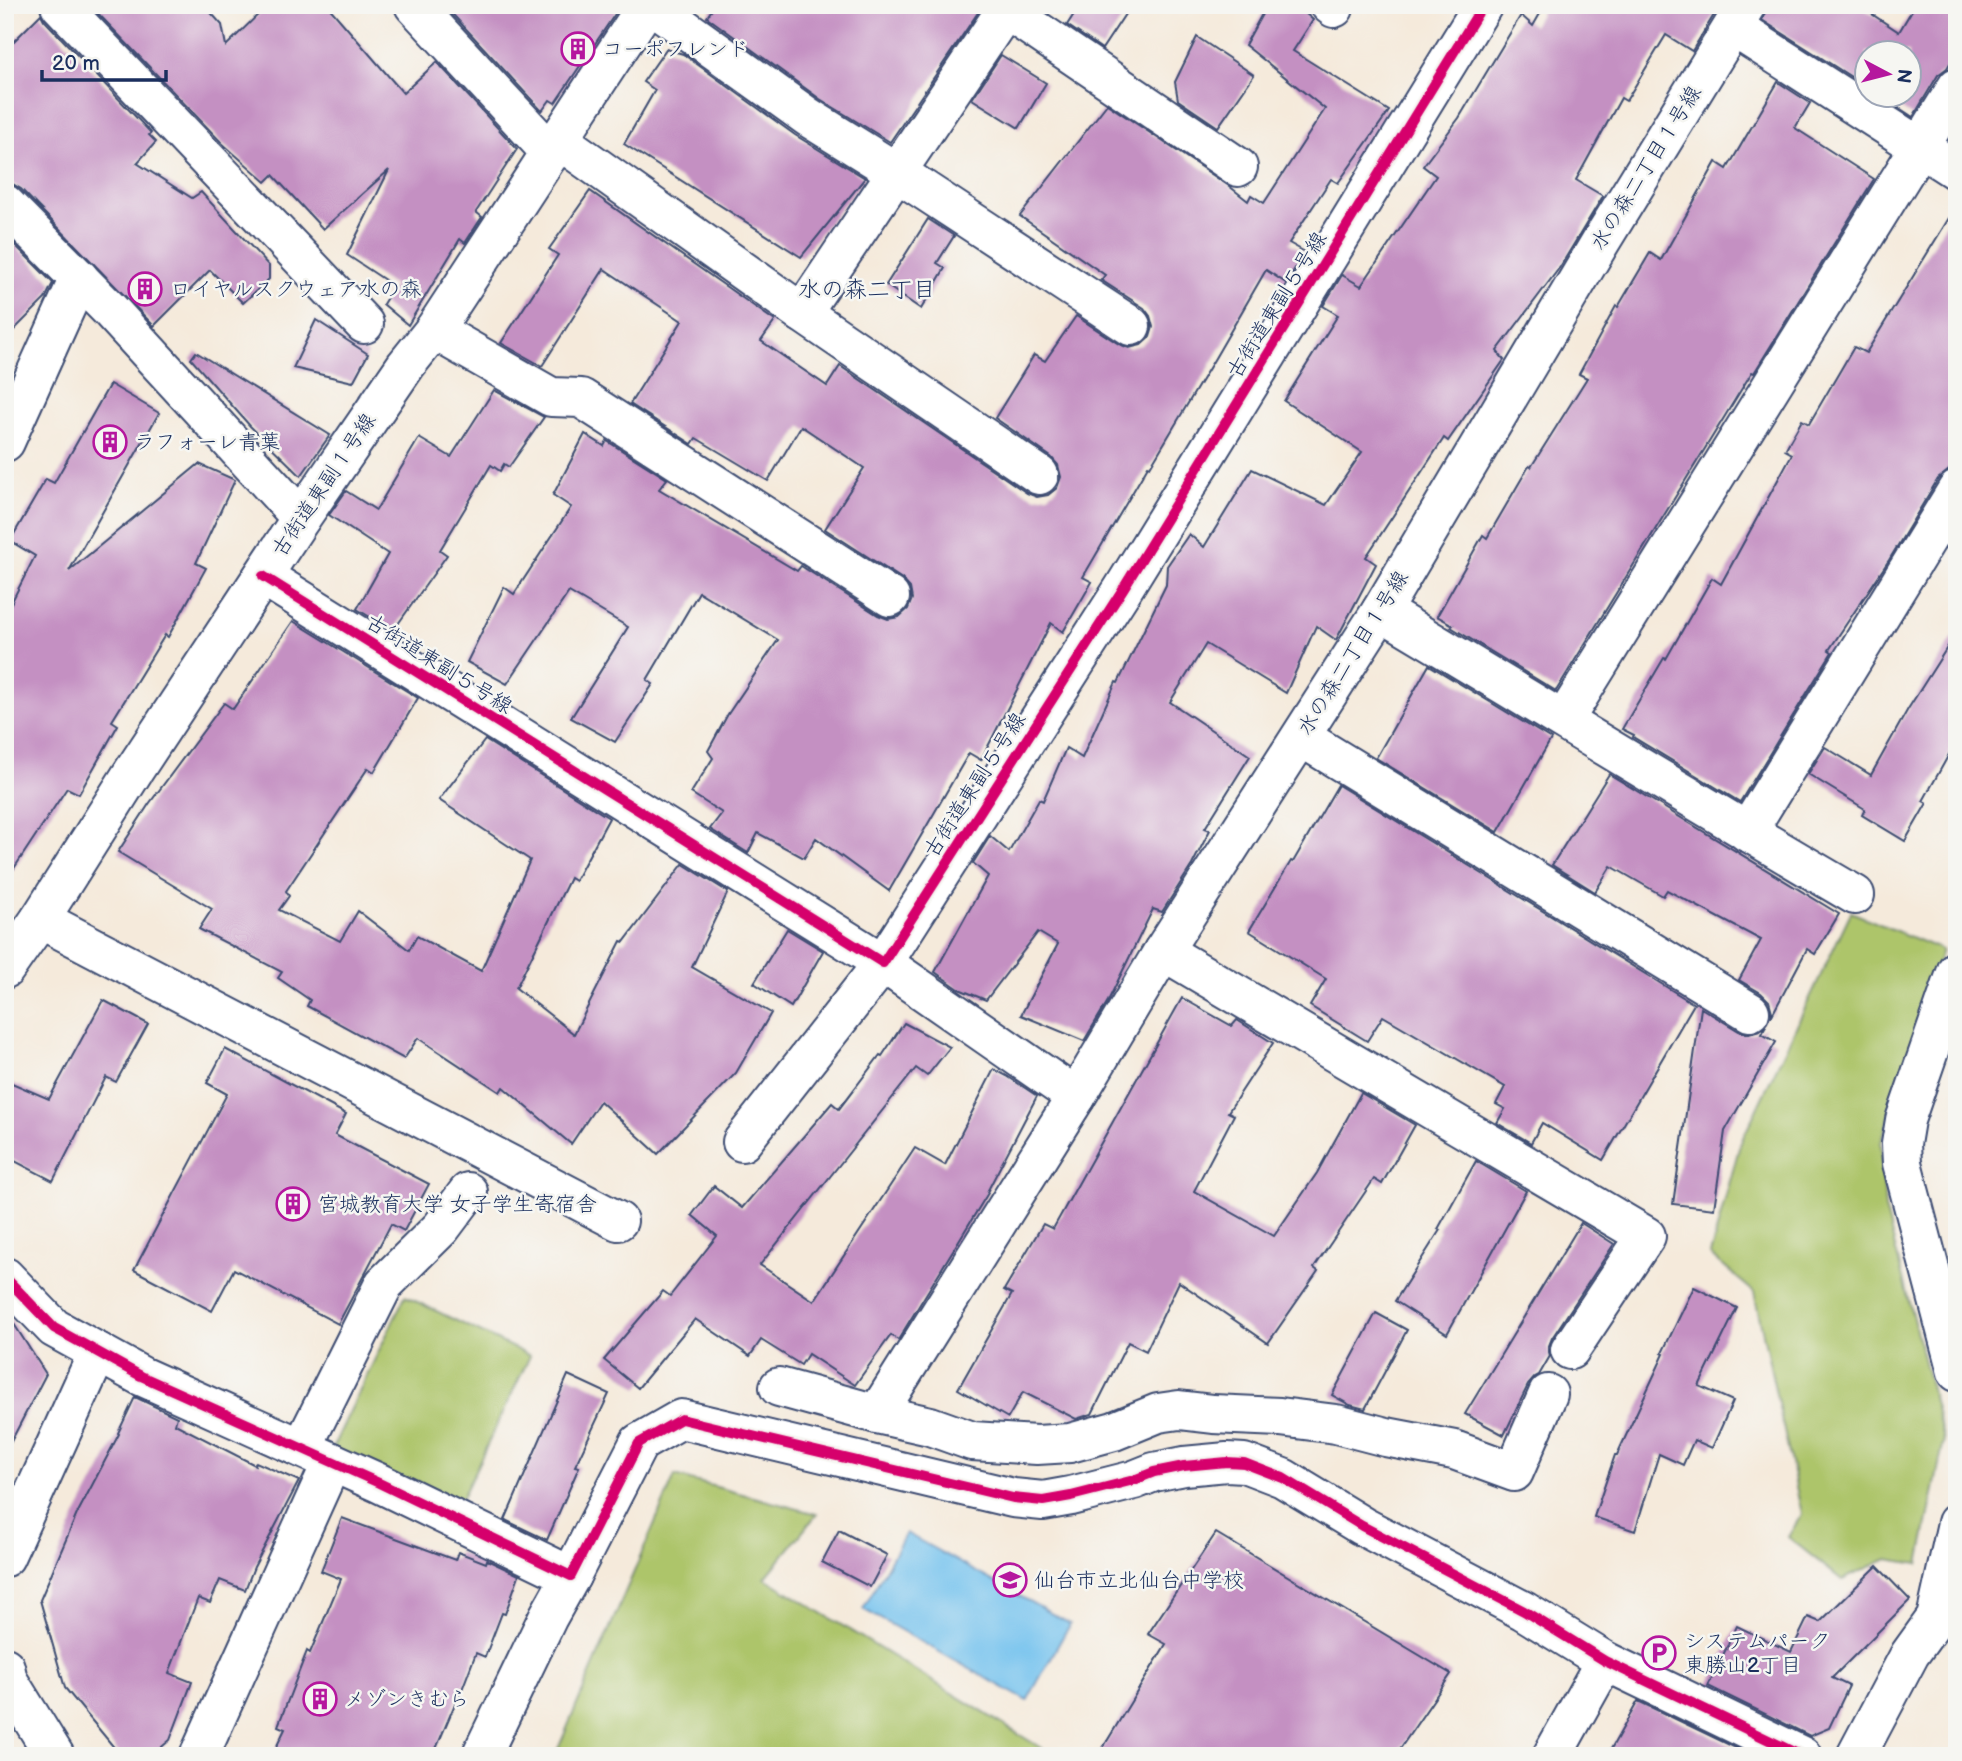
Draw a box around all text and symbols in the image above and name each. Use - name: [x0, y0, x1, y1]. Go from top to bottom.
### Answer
- building icon: コーポフレンド: [559, 30, 597, 68]
- place label: コーポフレンド: [602, 37, 749, 62]
- scale bar: [42, 38, 166, 82]
- north arrow: [1854, 38, 1924, 108]
- text: 20 m: [52, 51, 100, 76]
- text: N: [1891, 67, 1916, 84]
- street label: 水の森二丁目１号線: [1585, 81, 1707, 255]
- street label: 古街道東副５号線: [1222, 227, 1332, 383]
- building icon: ロイヤルスクウェア水の森: [126, 270, 164, 308]
- district label: 水の森二丁目: [798, 276, 936, 304]
- place label: ロイヤルスクウェア水の森: [170, 277, 422, 302]
- street label: 古街道東副１号線: [267, 408, 381, 562]
- building icon: ラフォーレ青葉: [91, 423, 129, 461]
- place label: ラフォーレ青葉: [134, 430, 280, 455]
- street label: 水の森二丁目１号線: [1292, 566, 1414, 740]
- street label: 古街道東副５号線: [361, 609, 517, 719]
- street label: 古街道東副５号線: [919, 708, 1031, 862]
- building icon: 宮城教育大学 女子学生寄宿舎: [274, 1185, 312, 1223]
- place label: 宮城教育大学 女子学生寄宿舎: [318, 1192, 597, 1217]
- school or university icon: 仙台市立北仙台中学校: [991, 1561, 1029, 1599]
- place label: 仙台市立北仙台中学校: [1034, 1568, 1244, 1593]
- place label: システムパーク 東勝山2丁目: [1684, 1629, 1831, 1678]
- parking icon: システムパーク 東勝山2丁目: [1640, 1634, 1678, 1672]
- building icon: メゾンきむら: [301, 1680, 339, 1718]
- place label: メゾンきむら: [344, 1687, 470, 1712]

